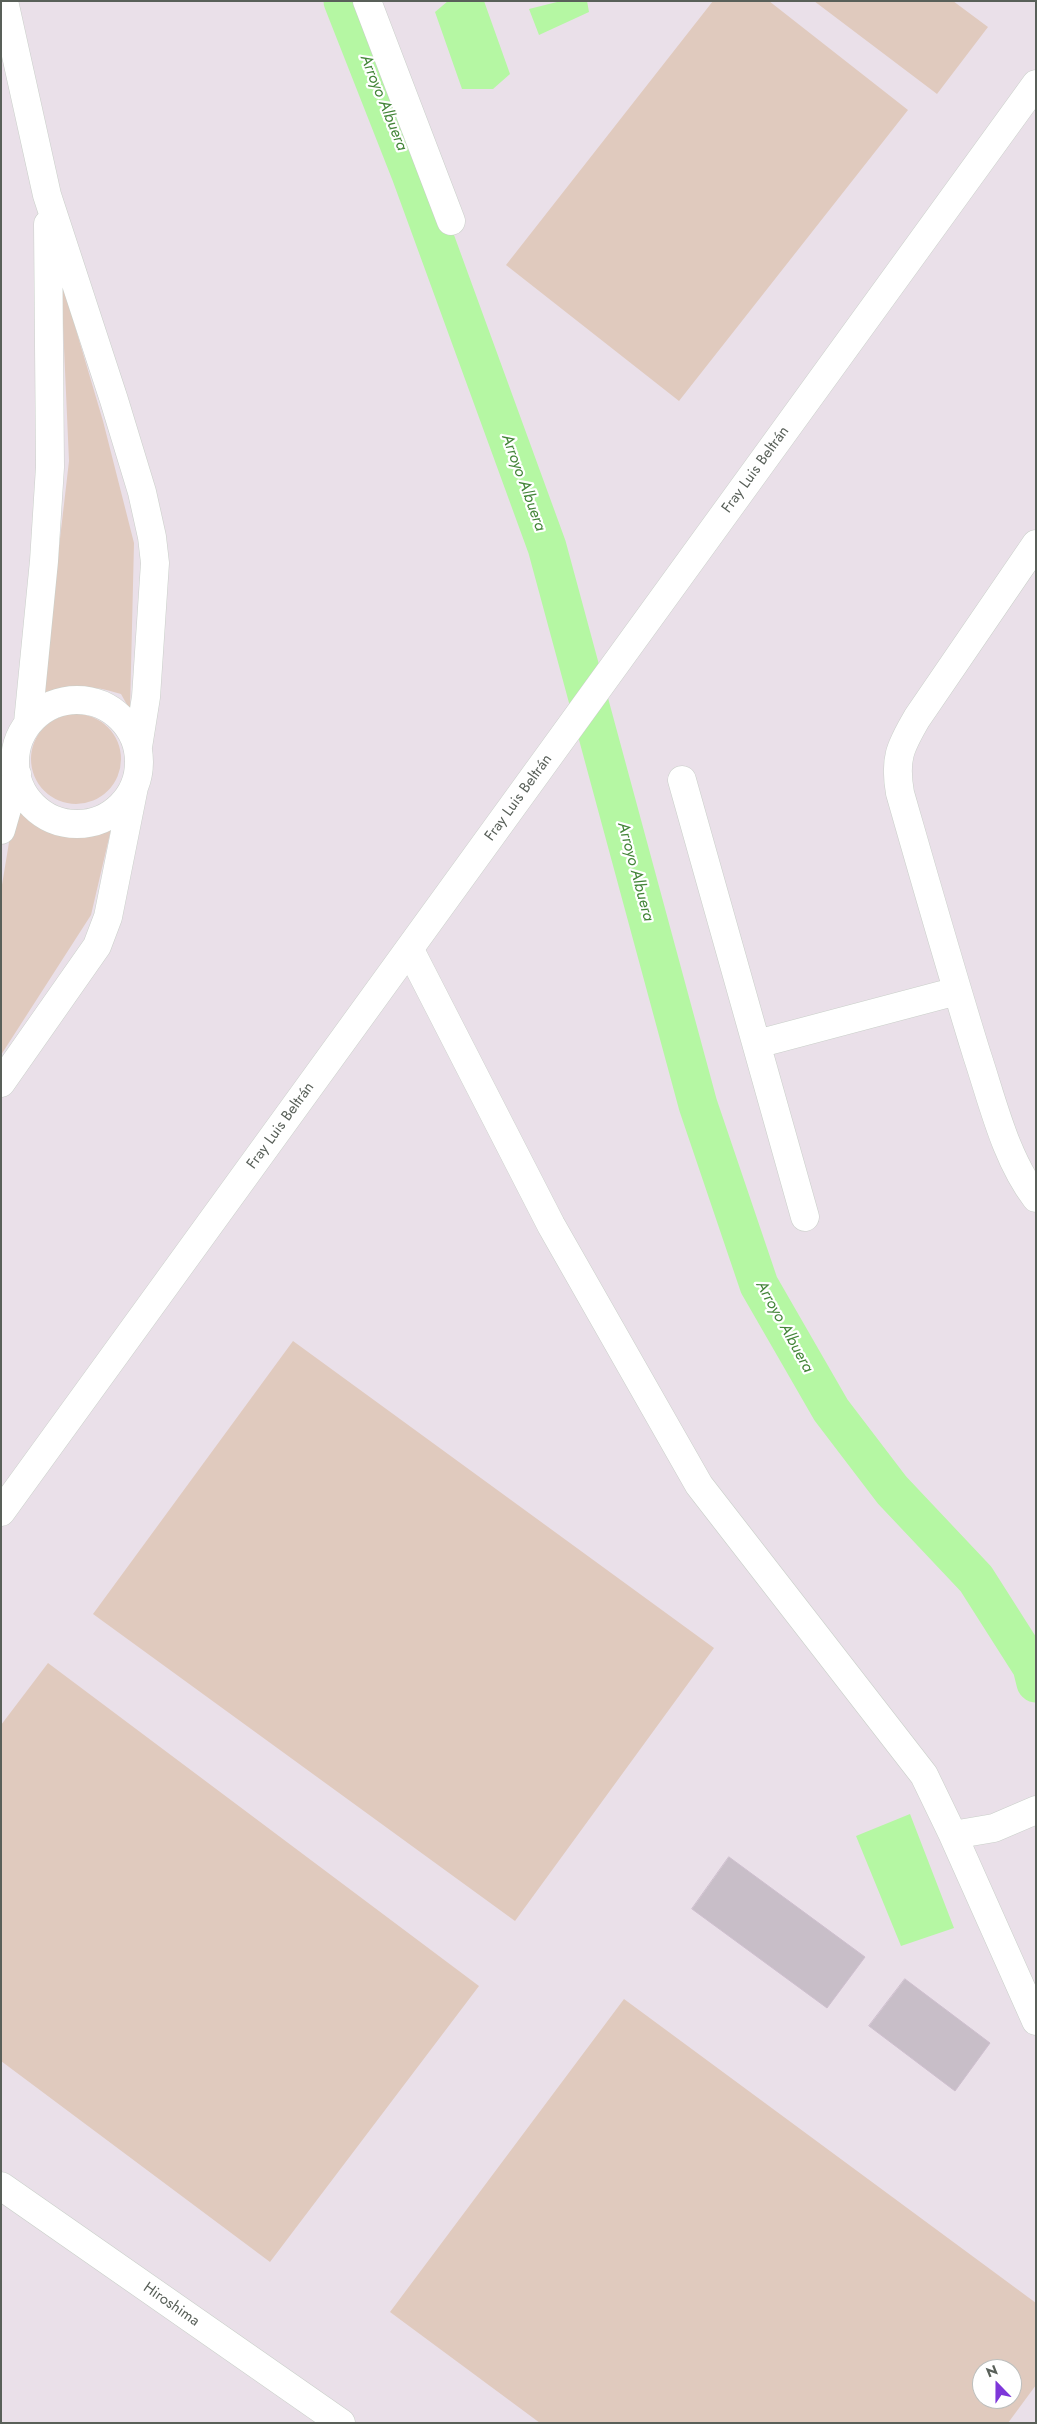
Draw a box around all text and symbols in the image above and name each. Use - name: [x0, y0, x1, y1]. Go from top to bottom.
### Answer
- water label: Arroyo Albuera: [355, 52, 411, 154]
- street label: Fray Luis Beltrán: [719, 423, 793, 517]
- water label: Arroyo Albuera: [497, 432, 549, 534]
- street label: Fray Luis Beltrán: [482, 751, 556, 845]
- water label: Arroyo Albuera: [613, 820, 657, 924]
- street label: Fray Luis Beltrán: [244, 1079, 318, 1173]
- water label: Arroyo Albuera: [751, 1278, 817, 1376]
- street label: Hiroshima: [139, 2279, 203, 2331]
- north arrow: [972, 2359, 1022, 2409]
- text: N: [983, 2360, 1001, 2382]

